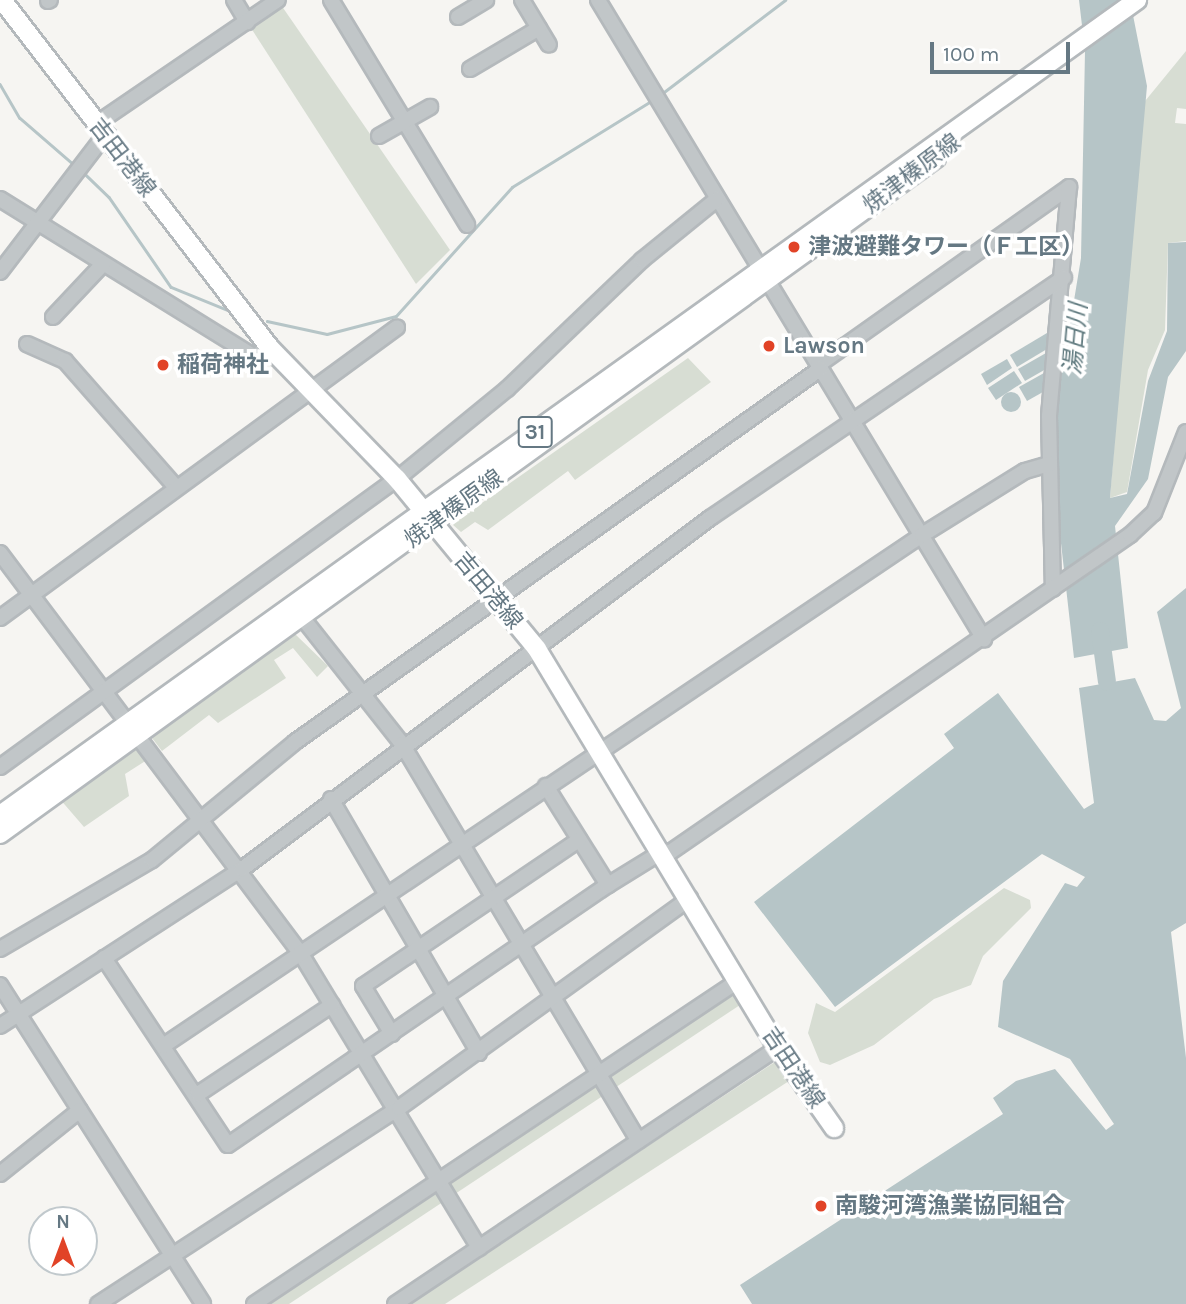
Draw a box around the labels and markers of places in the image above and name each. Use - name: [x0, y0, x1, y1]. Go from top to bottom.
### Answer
- place label: 津波避難タワー（Ｆ工区）: [808, 233, 1084, 261]
- marker: 津波避難タワー（Ｆ工区）: [786, 239, 802, 255]
- place label: Lawson: [783, 332, 865, 360]
- marker: Lawson: [761, 338, 777, 354]
- place label: 稲荷神社: [177, 351, 269, 379]
- marker: 稲荷神社: [155, 357, 171, 373]
- place label: 南駿河湾漁業協同組合: [835, 1192, 1065, 1220]
- marker: 南駿河湾漁業協同組合: [813, 1198, 829, 1214]

